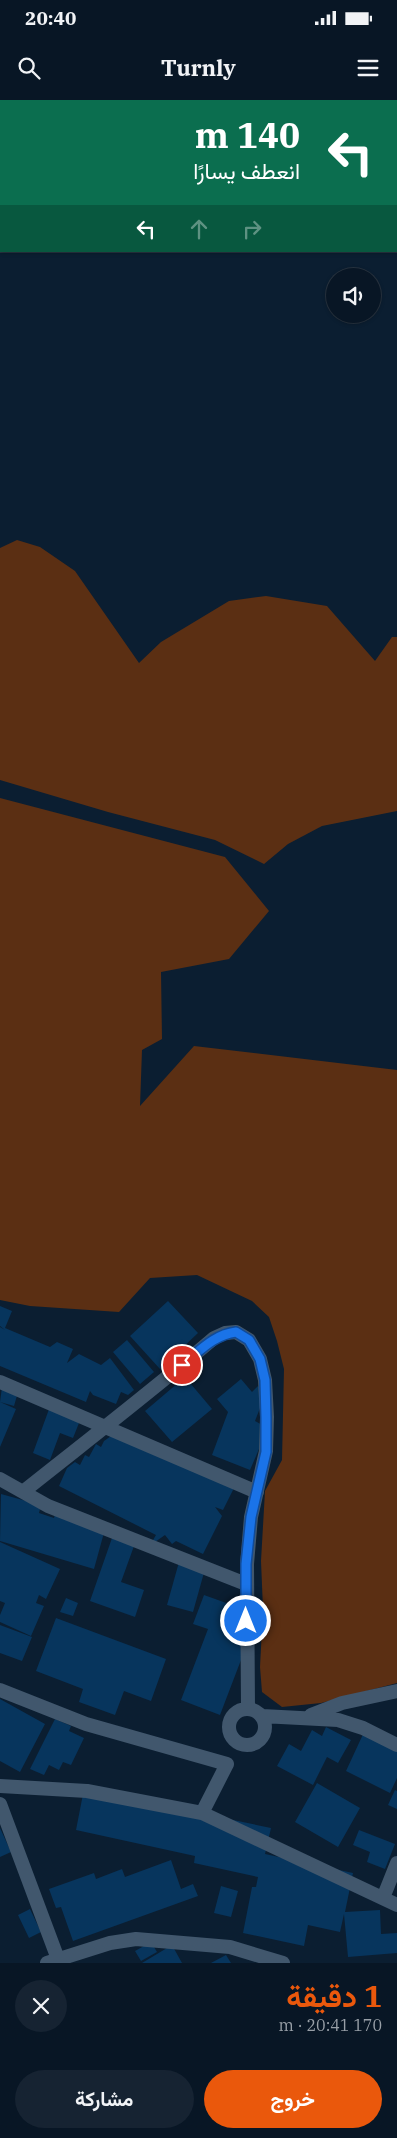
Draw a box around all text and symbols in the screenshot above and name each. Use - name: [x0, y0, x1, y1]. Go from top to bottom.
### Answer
- text: 20:40: [25, 6, 76, 30]
- text: Turnly: [161, 53, 236, 82]
- icon: search: [15, 54, 43, 82]
- icon: menu: [354, 54, 382, 82]
- text: 140 m: [195, 112, 300, 158]
- icon: left: [318, 120, 383, 185]
- text: انعطف يسارًا: [193, 156, 300, 185]
- icon: left: [132, 215, 160, 243]
- icon: ahead: [185, 215, 213, 243]
- icon: right: [238, 215, 266, 243]
- map controls: [326, 268, 381, 323]
- button: sound: [326, 268, 381, 323]
- pin: [161, 1344, 203, 1386]
- icon: arrive: [168, 1351, 196, 1379]
- position arrow: [219, 1594, 271, 1646]
- text: 1 دقيقة: [286, 1976, 382, 2015]
- button: close: [15, 1980, 67, 2032]
- text: 170 m · 20:41: [279, 2015, 382, 2035]
- button: مشاركة: [15, 2070, 194, 2128]
- button: خروج: [204, 2070, 382, 2128]

